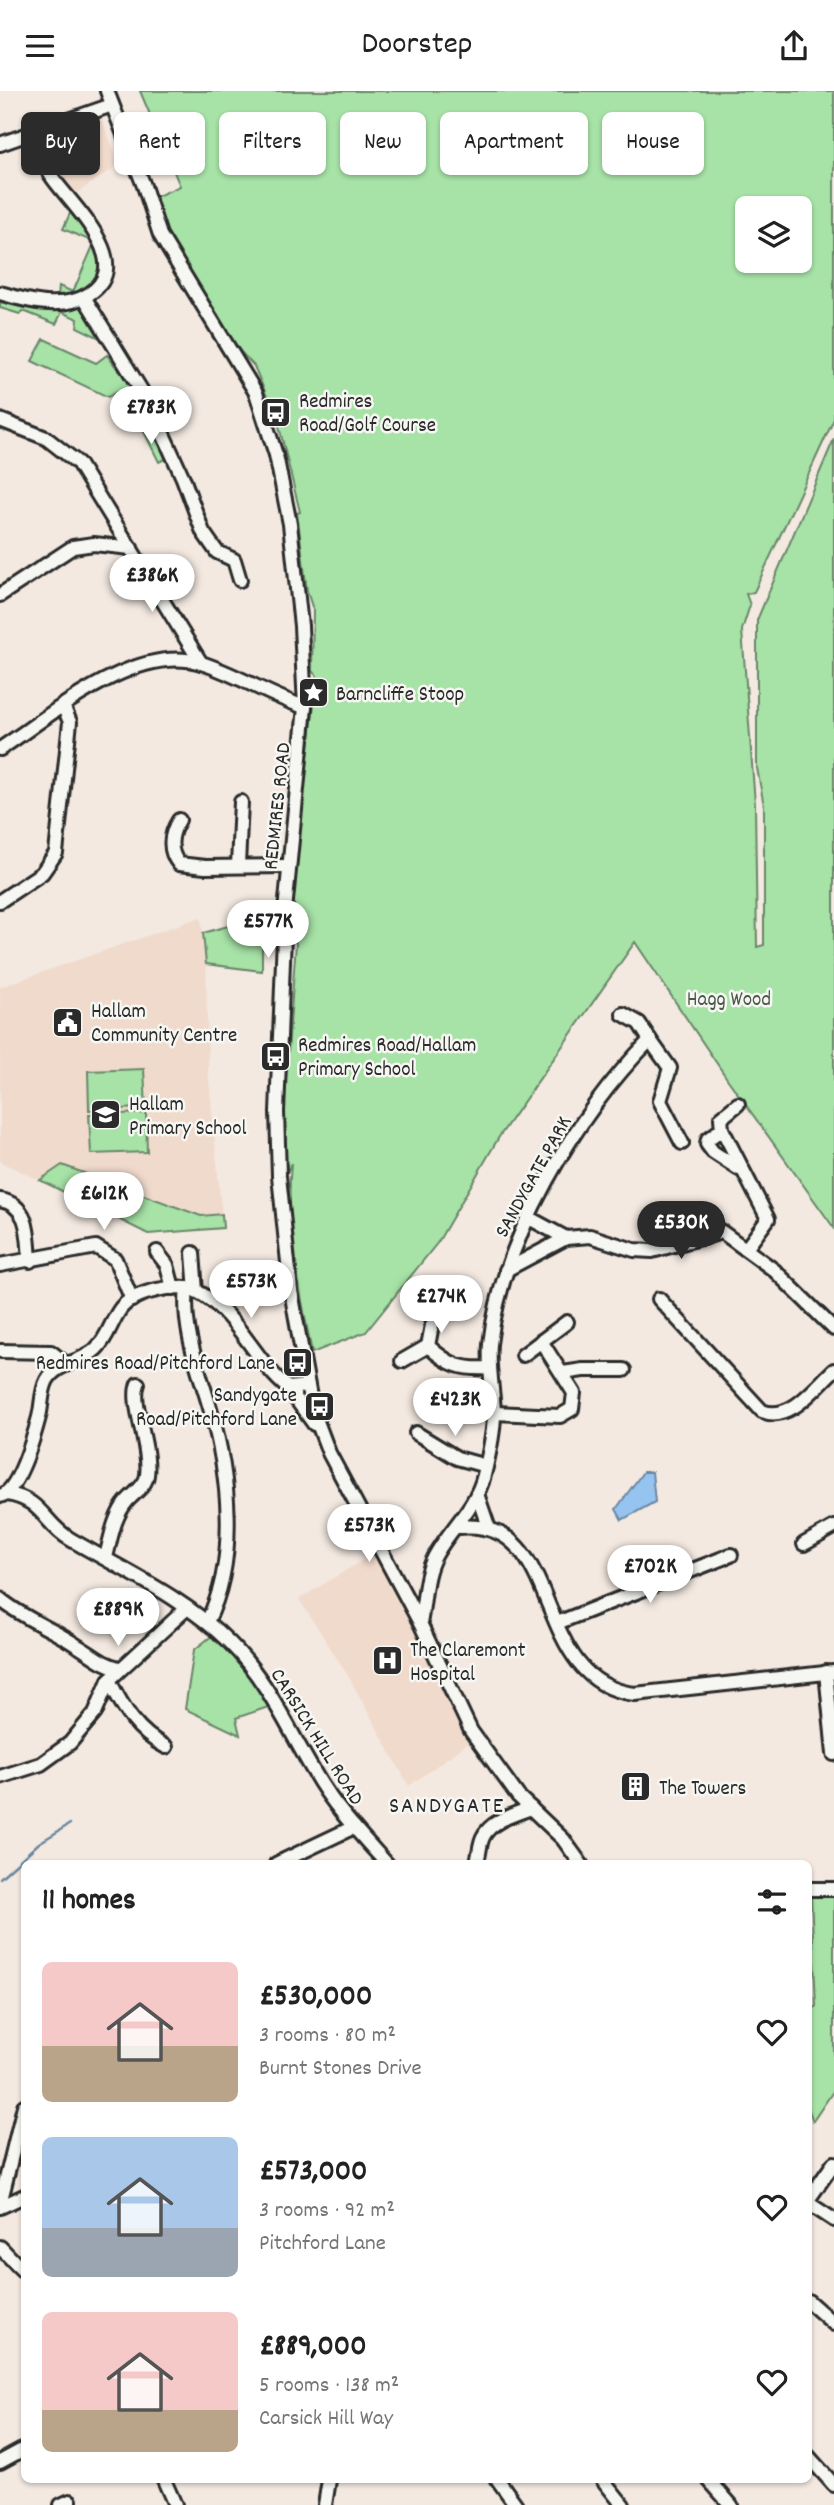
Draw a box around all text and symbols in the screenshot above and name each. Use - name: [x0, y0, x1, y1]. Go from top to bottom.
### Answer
- text: Doorstep: [362, 23, 472, 69]
- icon: menu: [21, 27, 59, 65]
- icon: share: [775, 27, 813, 65]
- chip: Buy: [21, 112, 100, 175]
- chip: Rent: [114, 112, 205, 175]
- chip: Filters: [219, 112, 326, 175]
- chip: New: [340, 112, 426, 175]
- chip: Apartment: [440, 112, 588, 175]
- chip: House: [602, 112, 704, 175]
- map controls: [735, 196, 812, 273]
- button: layers: [735, 196, 812, 273]
- pin: £783K: [102, 387, 200, 446]
- place label: Redmires Road/Golf Course: [299, 388, 436, 442]
- text: £783K: [126, 392, 176, 425]
- bus stop icon: Redmires Road/Golf Course: [259, 395, 293, 429]
- pin: £386K: [103, 554, 201, 614]
- text: £386K: [126, 560, 178, 593]
- place icon: Barncliffe Stoop: [296, 676, 330, 710]
- place label: Barncliffe Stoop: [336, 681, 464, 711]
- street label: REDMIRES ROAD: [257, 741, 301, 871]
- pin: £577K: [219, 901, 317, 960]
- text: £577K: [243, 906, 293, 939]
- park label: Hagg Wood: [687, 986, 771, 1016]
- place label: Hallam Community Centre: [91, 998, 237, 1052]
- public building icon: Hallam Community Centre: [51, 1005, 85, 1039]
- place label: Redmires Road/Hallam Primary School: [298, 1032, 476, 1086]
- bus stop icon: Redmires Road/Hallam Primary School: [258, 1039, 292, 1073]
- place label: Hallam Primary School: [129, 1091, 247, 1145]
- school or university icon: Hallam Primary School: [89, 1098, 123, 1132]
- street label: SANDYGATE PARK: [489, 1111, 581, 1244]
- pin: £612K: [55, 1173, 153, 1232]
- text: £612K: [80, 1178, 128, 1211]
- pin: £530K: [632, 1201, 730, 1261]
- text: £530K: [653, 1207, 709, 1240]
- pin: £573K: [202, 1261, 300, 1320]
- text: £573K: [225, 1266, 277, 1299]
- pin: £274K: [392, 1275, 490, 1335]
- text: £274K: [416, 1281, 466, 1314]
- bus stop icon: Redmires Road/Pitchford Lane: [281, 1345, 315, 1379]
- place label: Redmires Road/Pitchford Lane: [36, 1350, 275, 1380]
- pin: £423K: [406, 1379, 504, 1438]
- place label: Sandygate Road/Pitchford Lane: [136, 1382, 297, 1436]
- text: £423K: [429, 1384, 481, 1417]
- bus stop icon: Sandygate Road/Pitchford Lane: [303, 1389, 337, 1423]
- pin: £573K: [320, 1505, 418, 1564]
- text: £573K: [343, 1510, 395, 1543]
- pin: £702K: [601, 1545, 699, 1605]
- text: £702K: [623, 1551, 677, 1584]
- pin: £889K: [69, 1589, 167, 1648]
- text: £889K: [92, 1594, 144, 1627]
- place label: The Claremont Hospital: [410, 1637, 526, 1691]
- hospital icon: The Claremont Hospital: [370, 1644, 404, 1678]
- street label: CARSICK HILL ROAD: [261, 1663, 370, 1812]
- building icon: The Towers: [619, 1770, 653, 1804]
- place label: The Towers: [659, 1775, 746, 1805]
- district label: SANDYGATE: [389, 1791, 505, 1824]
- text: 11 homes: [42, 1881, 136, 1924]
- icon: filters: [753, 1883, 791, 1921]
- text: £530,000: [259, 1977, 372, 2020]
- icon: home: [98, 1990, 182, 2074]
- icon: heart: [753, 2013, 791, 2051]
- text: 3 rooms · 80 m²: [259, 2020, 396, 2053]
- text: Burnt Stones Drive: [259, 2053, 422, 2086]
- text: £573,000: [259, 2152, 367, 2195]
- icon: home: [98, 2165, 182, 2249]
- icon: heart: [753, 2188, 791, 2226]
- text: 3 rooms · 92 m²: [259, 2195, 395, 2228]
- text: Pitchford Lane: [259, 2228, 386, 2261]
- text: £889,000: [259, 2327, 367, 2370]
- icon: home: [98, 2340, 182, 2424]
- icon: heart: [753, 2363, 791, 2401]
- text: 5 rooms · 138 m²: [259, 2370, 399, 2403]
- text: Carsick Hill Way: [259, 2403, 393, 2436]

